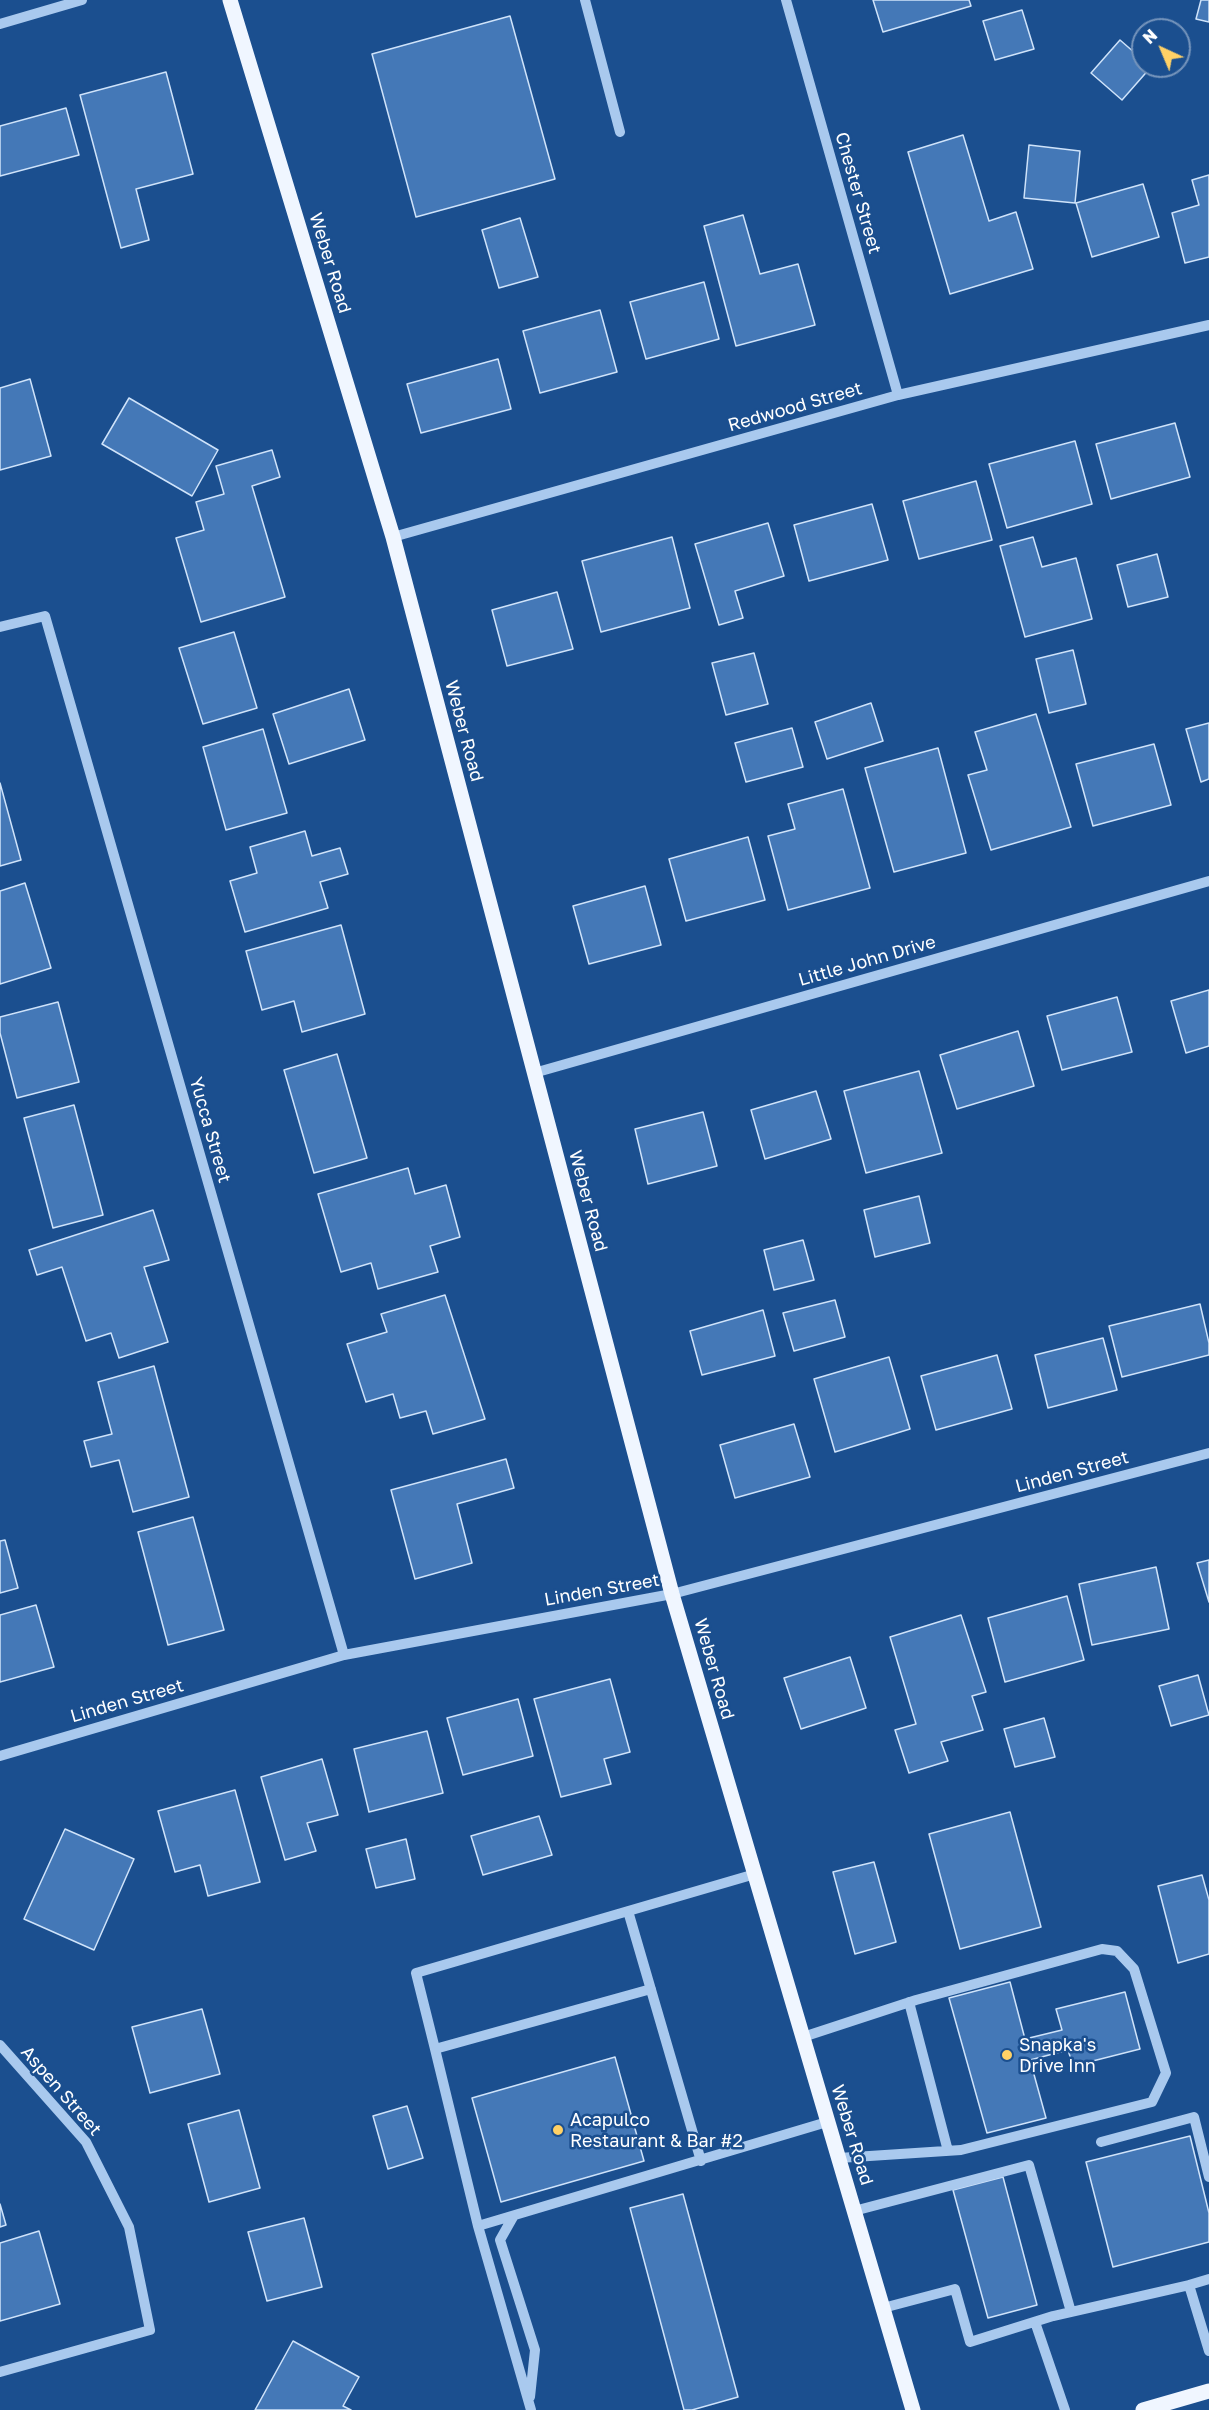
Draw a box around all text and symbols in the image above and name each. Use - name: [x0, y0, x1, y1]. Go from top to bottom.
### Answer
- north arrow: [1131, 18, 1191, 78]
- text: N: [1139, 25, 1161, 48]
- street label: Chester Street: [830, 130, 886, 256]
- street label: Weber Road: [304, 210, 356, 316]
- street label: Redwood Street: [725, 378, 865, 436]
- street label: Weber Road: [440, 678, 488, 784]
- street label: Little John Drive: [796, 931, 938, 991]
- street label: Yucca Street: [185, 1075, 235, 1185]
- street label: Weber Road: [564, 1148, 612, 1254]
- street label: Linden Street: [1013, 1446, 1131, 1498]
- street label: Linden Street: [543, 1569, 661, 1611]
- street label: Weber Road: [689, 1616, 739, 1722]
- street label: Linden Street: [68, 1675, 186, 1727]
- place label: Snapka's Drive Inn: [1019, 2034, 1096, 2076]
- street label: Aspen Street: [16, 2042, 106, 2140]
- marker: Snapka's Drive Inn: [1000, 2048, 1014, 2062]
- street label: Weber Road: [826, 2082, 878, 2188]
- place label: Acapulco Restaurant & Bar #2: [570, 2109, 743, 2152]
- marker: Acapulco Restaurant & Bar #2: [551, 2123, 565, 2137]

